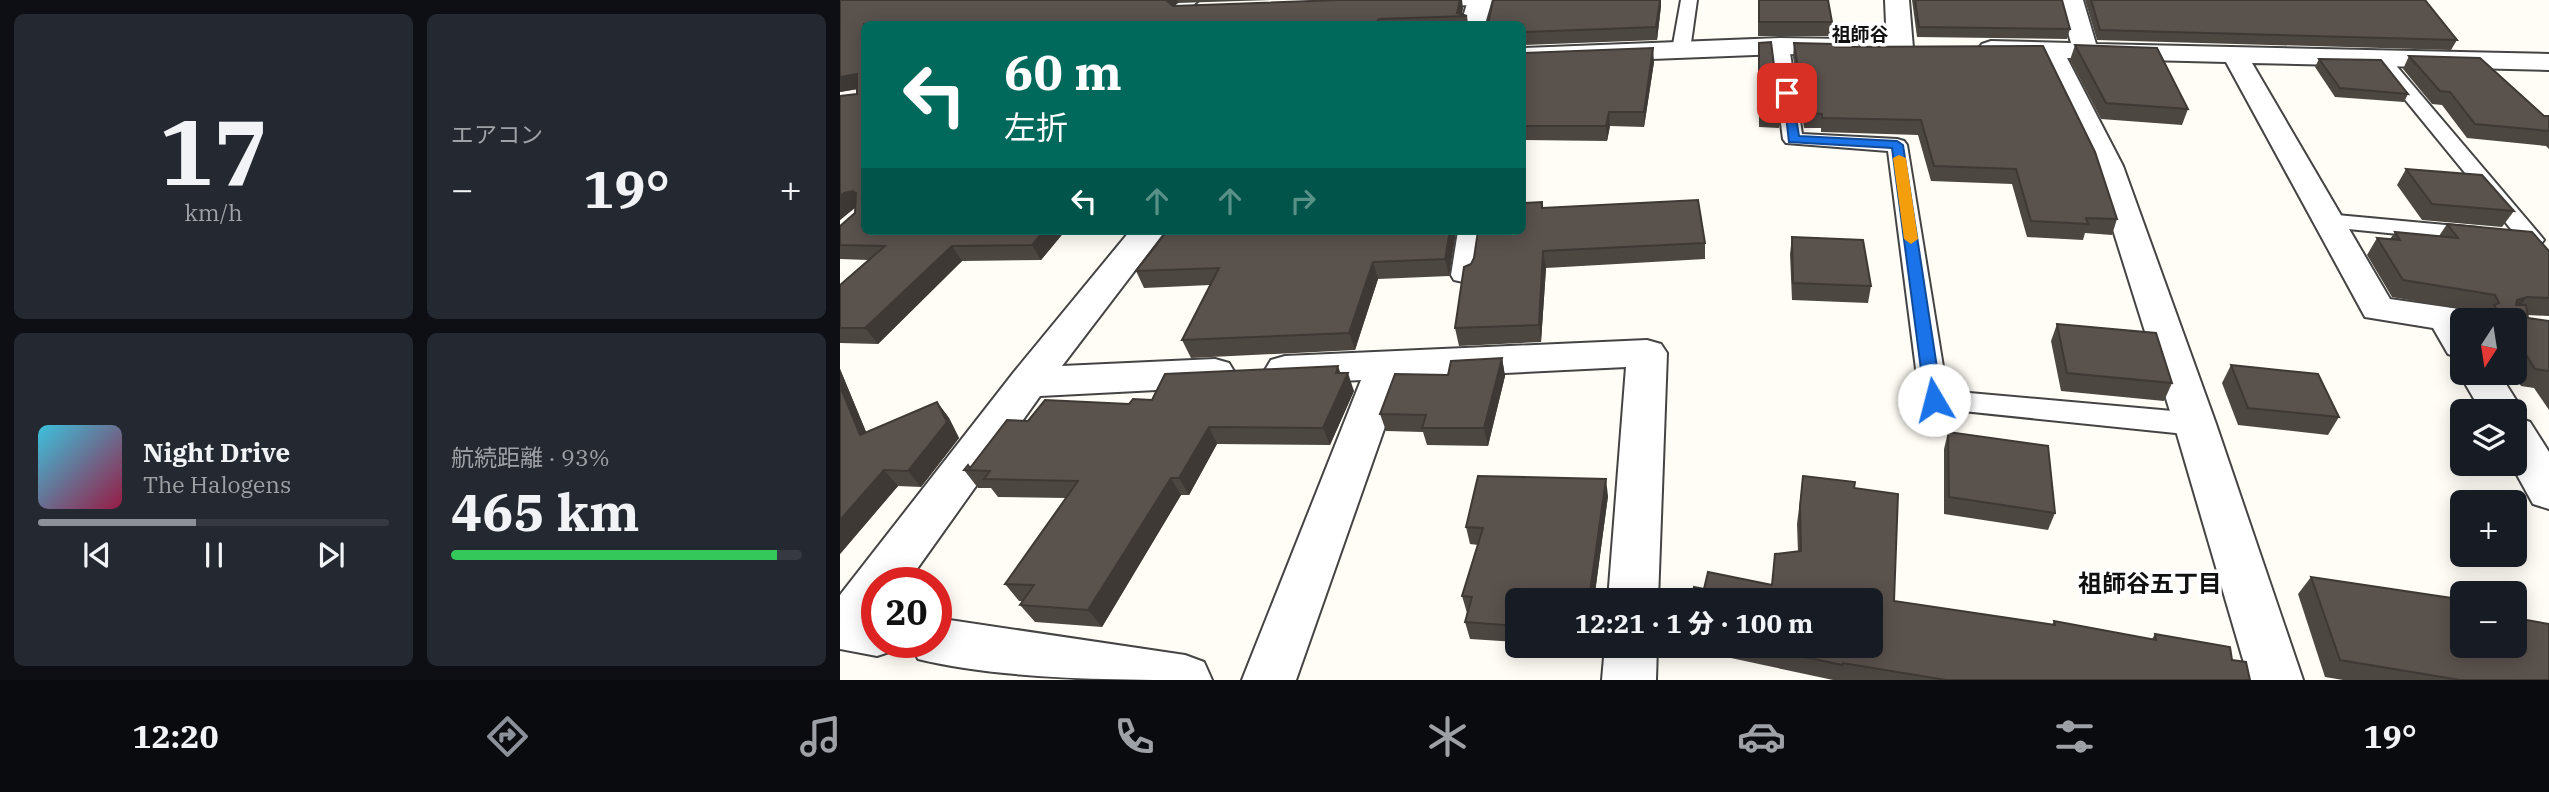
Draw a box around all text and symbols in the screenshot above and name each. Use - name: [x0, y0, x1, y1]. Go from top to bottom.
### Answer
- district label: 祖師谷: [1831, 22, 1889, 46]
- text: 60 m: [1004, 40, 1122, 103]
- icon: left: [889, 49, 980, 140]
- pin: [1757, 63, 1817, 123]
- icon: arrive: [1768, 74, 1806, 112]
- text: 17: [159, 92, 268, 210]
- text: 左折: [1004, 106, 1068, 148]
- text: エアコン: [451, 119, 543, 149]
- text: 19°: [583, 155, 670, 222]
- text: −: [451, 164, 474, 213]
- text: +: [779, 164, 802, 213]
- icon: left: [1065, 182, 1103, 220]
- icon: ahead: [1138, 182, 1176, 220]
- icon: ahead: [1211, 182, 1249, 220]
- icon: right: [1284, 182, 1322, 220]
- text: km/h: [184, 197, 243, 227]
- north arrow: [2450, 308, 2527, 385]
- map controls: [2450, 308, 2527, 658]
- position arrow: [1897, 363, 1971, 437]
- button: layers: [2450, 399, 2527, 476]
- text: Night Drive: [143, 435, 290, 469]
- text: 航続距離 · 93%: [451, 442, 610, 472]
- text: The Halogens: [143, 469, 291, 499]
- text: 465 km: [451, 478, 640, 545]
- button: +: [2450, 490, 2527, 567]
- icon: previous: [78, 536, 116, 574]
- icon: pause: [195, 536, 233, 574]
- icon: next: [312, 536, 350, 574]
- speed limit sign: 20: [861, 567, 952, 658]
- district label: 祖師谷五丁目: [2078, 567, 2222, 599]
- button: −: [2450, 581, 2527, 658]
- text: 12:21 · 1 分 · 100 m: [1575, 606, 1813, 640]
- icon: directions: [483, 712, 532, 761]
- icon: music: [796, 712, 845, 761]
- icon: phone: [1110, 712, 1159, 761]
- icon: climate: [1423, 712, 1472, 761]
- icon: car: [1737, 712, 1786, 761]
- icon: filters: [2050, 712, 2099, 761]
- text: 12:20: [132, 715, 219, 757]
- text: 19°: [2363, 715, 2417, 757]

